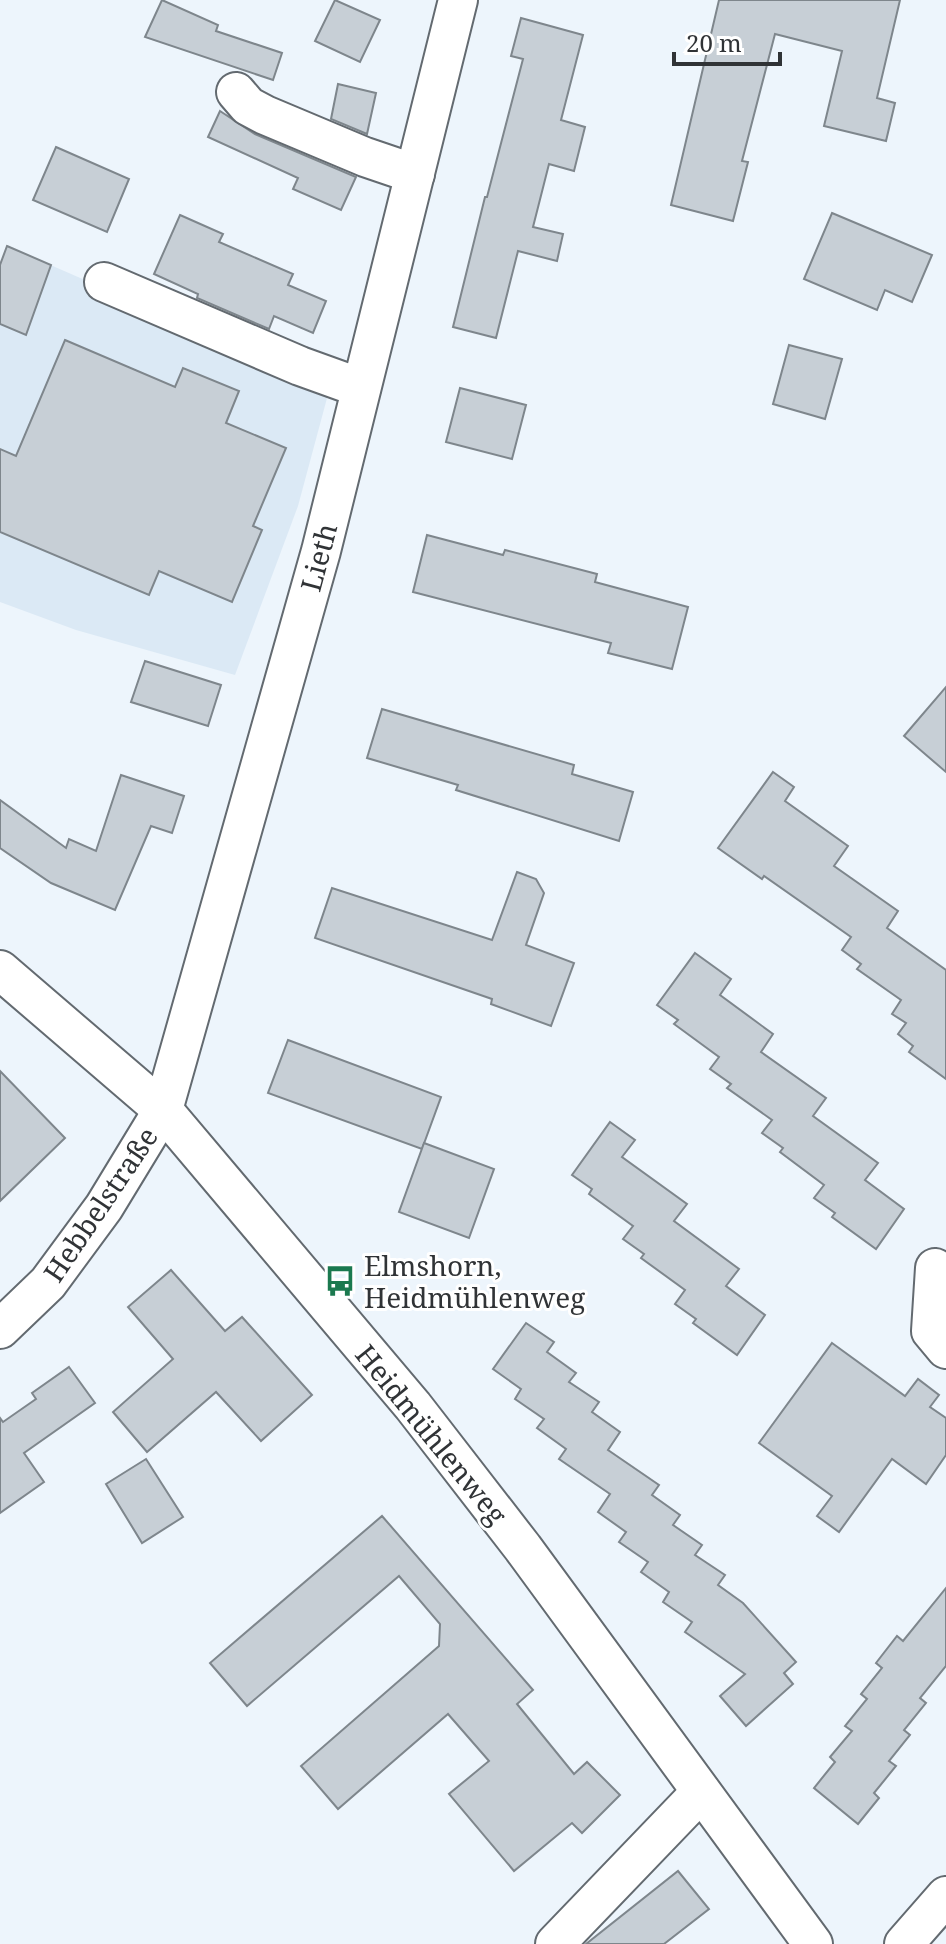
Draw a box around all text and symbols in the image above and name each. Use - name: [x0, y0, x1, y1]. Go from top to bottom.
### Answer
- scale bar: [674, 16, 780, 66]
- text: 20 m: [686, 26, 742, 59]
- street label: Lieth: [291, 519, 345, 595]
- street label: Hebbelstraße: [34, 1119, 166, 1289]
- place label: Elmshorn, Heidmühlenweg: [364, 1246, 585, 1316]
- bus stop icon: Elmshorn, Heidmühlenweg: [323, 1264, 357, 1298]
- street label: Heidmühlenweg: [348, 1336, 516, 1532]

